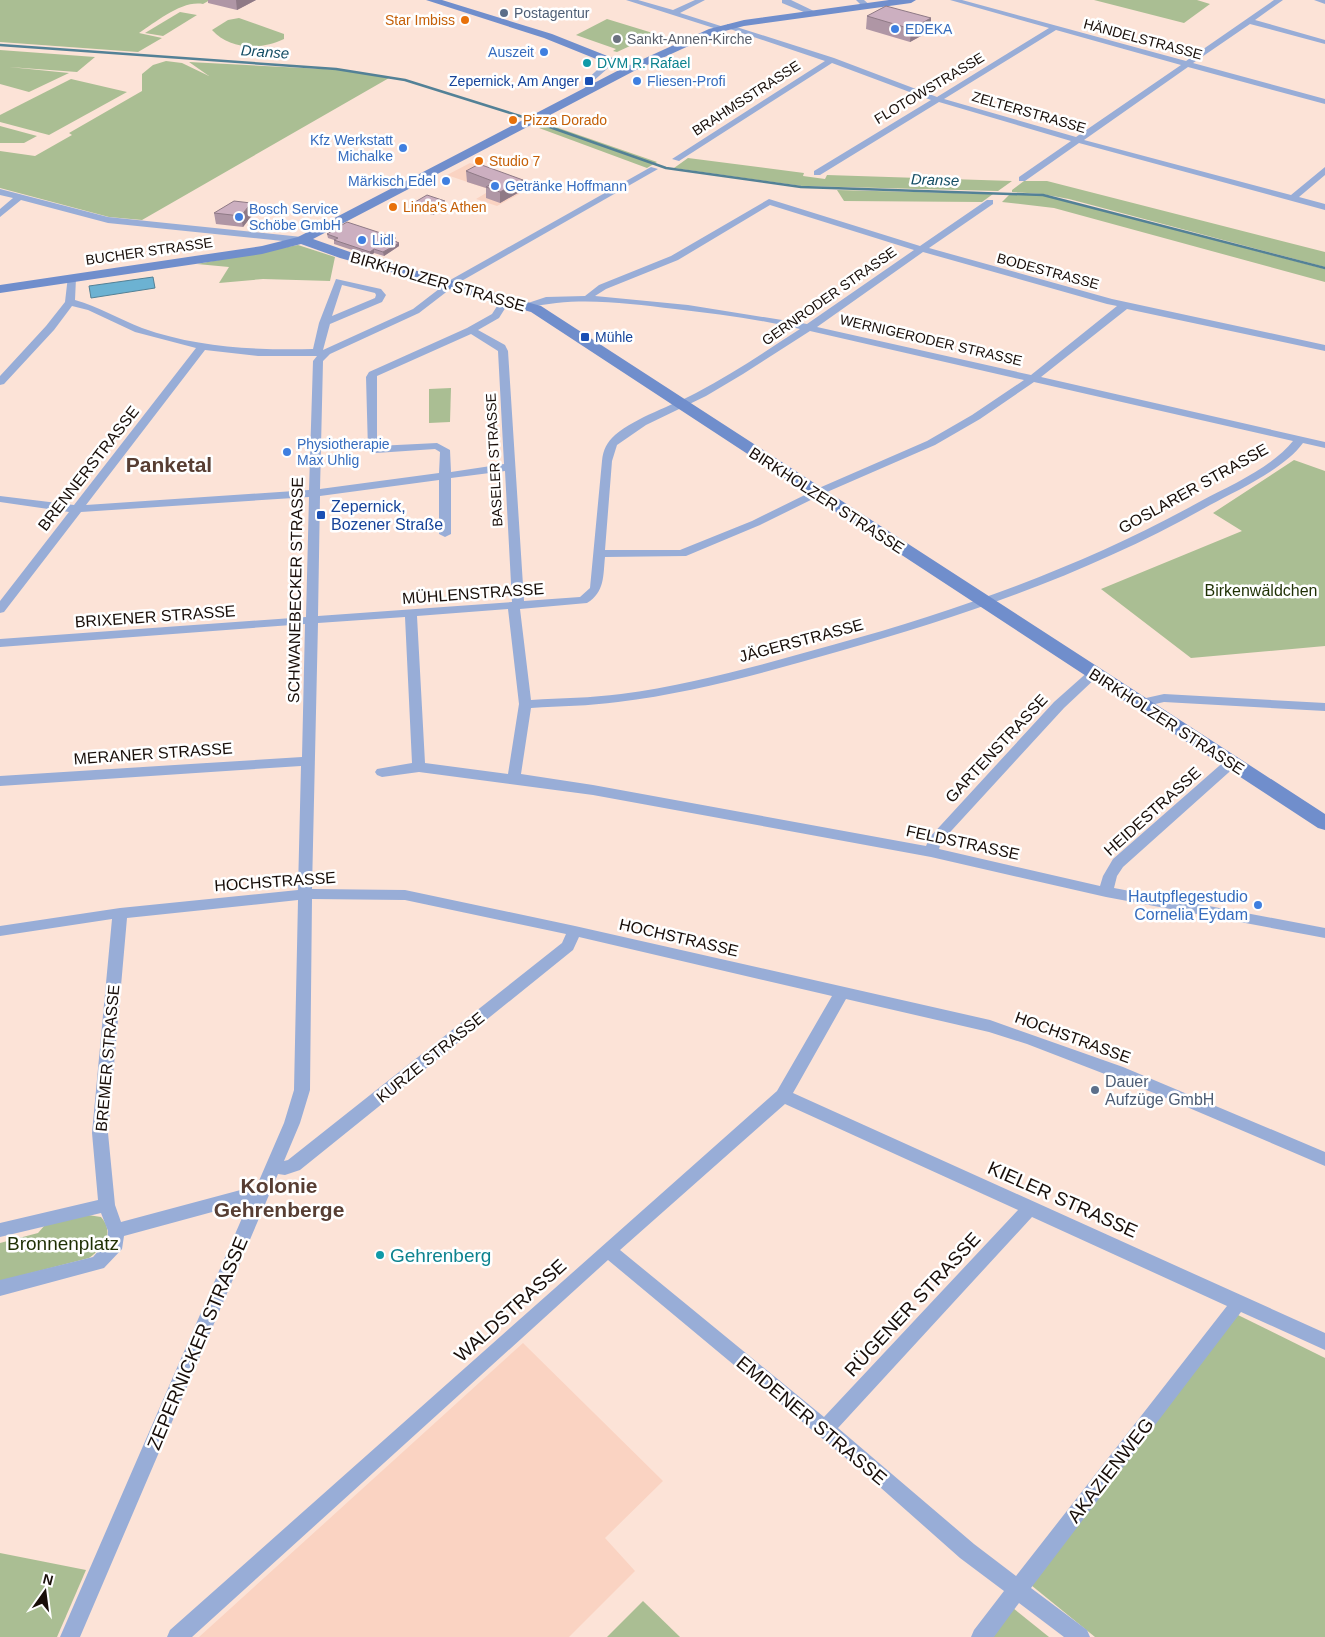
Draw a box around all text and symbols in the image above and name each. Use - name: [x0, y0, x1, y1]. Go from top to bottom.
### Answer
- place label: Postagentur: [514, 5, 590, 21]
- marker: Postagentur: [498, 7, 510, 19]
- place label: Star Imbiss: [385, 12, 455, 28]
- marker: Star Imbiss: [459, 14, 471, 26]
- street label: HÄNDELSTRASSE: [1082, 15, 1204, 63]
- place label: EDEKA: [905, 21, 953, 37]
- marker: EDEKA: [889, 23, 901, 35]
- place label: Sankt-Annen-Kirche: [627, 31, 753, 47]
- marker: Sankt-Annen-Kirche: [611, 33, 623, 45]
- water label: Dranse: [240, 41, 290, 62]
- place label: Auszeit: [488, 44, 534, 60]
- marker: Auszeit: [538, 46, 550, 58]
- street label: FLOTOWSTRASSE: [871, 49, 987, 127]
- place label: DVM R. Rafael: [597, 55, 690, 71]
- marker: DVM R. Rafael: [581, 57, 593, 69]
- street label: BRAHMSSTRASSE: [689, 57, 803, 139]
- place label: Zepernick, Am Anger: [449, 73, 579, 89]
- place label: Fliesen-Profi: [647, 73, 726, 89]
- marker: Zepernick, Am Anger: [583, 75, 595, 87]
- marker: Fliesen-Profi: [631, 75, 643, 87]
- street label: ZELTERSTRASSE: [970, 88, 1088, 136]
- place label: Pizza Dorado: [523, 112, 607, 128]
- marker: Pizza Dorado: [507, 114, 519, 126]
- place label: Kfz Werkstatt Michalke: [310, 132, 393, 164]
- marker: Kfz Werkstatt Michalke: [397, 142, 409, 154]
- place label: Studio 7: [489, 153, 541, 169]
- marker: Studio 7: [473, 155, 485, 167]
- water label: Dranse: [911, 170, 959, 189]
- place label: Märkisch Edel: [348, 173, 436, 189]
- marker: Märkisch Edel: [440, 175, 452, 187]
- place label: Getränke Hoffmann: [505, 178, 627, 194]
- marker: Getränke Hoffmann: [489, 180, 501, 192]
- place label: Linda's Athen: [403, 199, 487, 215]
- place label: Bosch Service Schöbe GmbH: [249, 201, 341, 233]
- marker: Linda's Athen: [387, 201, 399, 213]
- marker: Bosch Service Schöbe GmbH: [233, 211, 245, 223]
- place label: Lidl: [372, 232, 394, 248]
- street label: BUCHER STRASSE: [84, 234, 214, 268]
- marker: Lidl: [356, 234, 368, 246]
- street label: GERNRODER STRASSE: [759, 243, 899, 349]
- street label: BIRKHOLZER STRASSE: [348, 248, 527, 315]
- street label: BODESTRASSE: [995, 250, 1101, 292]
- street label: WERNIGERODER STRASSE: [838, 311, 1024, 369]
- place label: Mühle: [595, 329, 633, 345]
- marker: Mühle: [579, 331, 591, 343]
- street label: BASELER STRASSE: [483, 393, 505, 527]
- street label: BRENNERSTRASSE: [35, 403, 142, 534]
- place label: Physiotherapie Max Uhlig: [297, 436, 390, 468]
- street label: GOSLARER STRASSE: [1116, 440, 1271, 537]
- street label: BIRKHOLZER STRASSE: [746, 444, 907, 557]
- marker: Physiotherapie Max Uhlig: [281, 446, 293, 458]
- district label: Panketal: [126, 453, 212, 476]
- street label: SCHWANEBECKER STRASSE: [285, 477, 306, 703]
- place label: Zepernick, Bozener Straße: [331, 498, 443, 533]
- marker: Zepernick, Bozener Straße: [315, 509, 327, 521]
- street label: MÜHLENSTRASSE: [401, 580, 545, 607]
- park label: Birkenwäldchen: [1205, 582, 1317, 599]
- street label: BRIXENER STRASSE: [74, 602, 236, 631]
- street label: JÄGERSTRASSE: [737, 616, 865, 665]
- street label: BIRKHOLZER STRASSE: [1086, 665, 1247, 778]
- street label: GARTENSTRASSE: [942, 691, 1051, 806]
- street label: MERANER STRASSE: [73, 739, 233, 768]
- street label: HEIDESTRASSE: [1101, 764, 1204, 859]
- street label: FELDSTRASSE: [905, 822, 1021, 863]
- street label: HOCHSTRASSE: [214, 869, 336, 894]
- place label: Hautpflegestudio Cornelia Eydam: [1128, 888, 1248, 923]
- marker: Hautpflegestudio Cornelia Eydam: [1252, 899, 1264, 911]
- street label: HOCHSTRASSE: [618, 916, 740, 959]
- street label: BREMER STRASSE: [93, 984, 122, 1132]
- street label: KURZE STRASSE: [373, 1009, 487, 1106]
- street label: HOCHSTRASSE: [1013, 1009, 1133, 1066]
- place label: Dauer Aufzüge GmbH: [1105, 1073, 1214, 1108]
- marker: Dauer Aufzüge GmbH: [1089, 1084, 1101, 1096]
- street label: KIELER STRASSE: [985, 1157, 1141, 1242]
- district label: Kolonie Gehrenberge: [214, 1174, 344, 1221]
- street label: RÜGENER STRASSE: [840, 1228, 984, 1381]
- park label: Bronnenplatz: [7, 1233, 119, 1254]
- street label: ZEPERNICKER STRASSE: [143, 1234, 252, 1453]
- place label: Gehrenberg: [390, 1245, 491, 1266]
- marker: Gehrenberg: [374, 1249, 386, 1261]
- street label: WALDSTRASSE: [450, 1255, 570, 1366]
- street label: EMDENER STRASSE: [733, 1352, 891, 1489]
- street label: AKAZIENWEG: [1063, 1414, 1158, 1527]
- north arrow: [20, 1567, 70, 1617]
- text: N: [41, 1570, 55, 1588]

